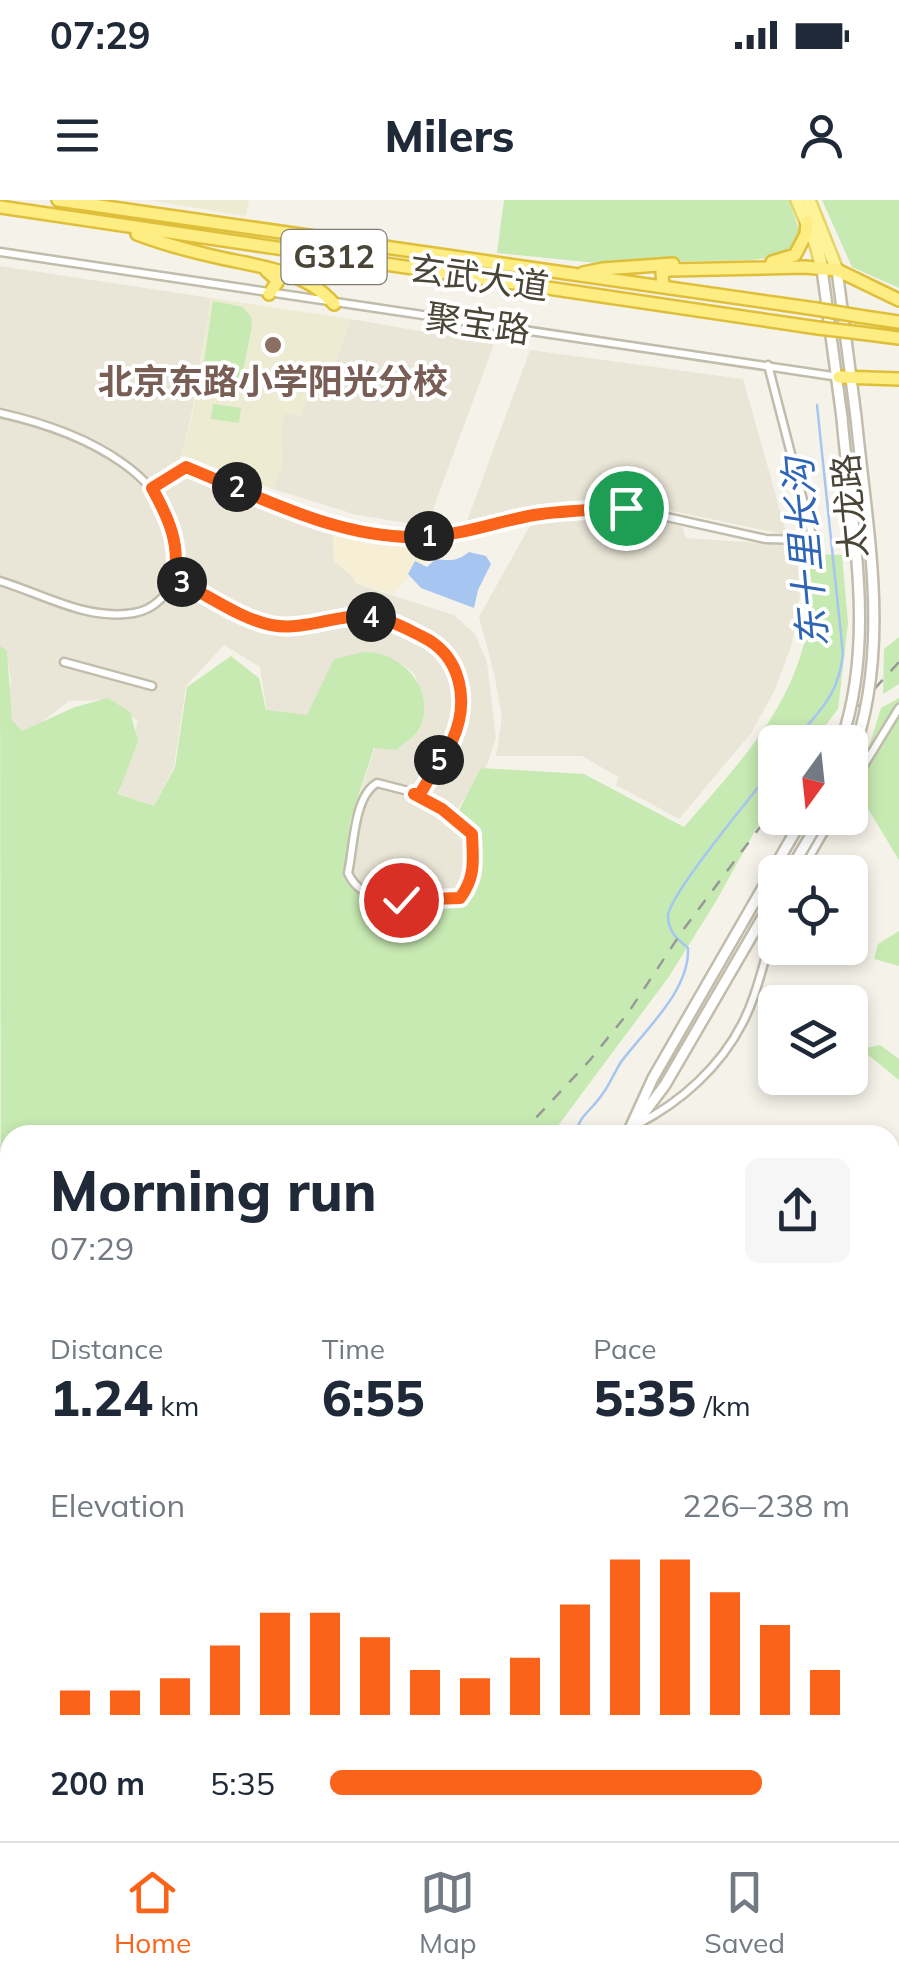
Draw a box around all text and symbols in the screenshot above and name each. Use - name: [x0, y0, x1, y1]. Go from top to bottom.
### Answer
- text: 07:29: [50, 11, 151, 59]
- text: Milers: [385, 107, 514, 163]
- icon: menu: [50, 108, 105, 163]
- icon: person: [794, 108, 849, 163]
- road number: G312: [282, 230, 386, 284]
- street label: 玄武大道: [407, 245, 552, 309]
- street label: 聚宝路: [423, 294, 533, 352]
- marker: 北京东路小学阳光分校: [262, 334, 284, 356]
- place label: 北京东路小学阳光分校: [98, 359, 448, 403]
- water label: 东十里长沟: [772, 452, 837, 650]
- street label: 太龙路: [823, 452, 875, 560]
- pin: 2: [212, 462, 262, 512]
- pin: [584, 466, 669, 551]
- text: 2: [229, 469, 245, 504]
- icon: arrive: [599, 481, 654, 536]
- pin: 1: [404, 511, 454, 561]
- text: 1: [421, 518, 437, 553]
- pin: 3: [157, 557, 207, 607]
- text: 3: [174, 564, 190, 599]
- pin: 4: [346, 592, 396, 642]
- text: 4: [363, 599, 379, 634]
- north arrow: [758, 725, 868, 835]
- map controls: [758, 725, 868, 1095]
- pin: 5: [414, 735, 464, 785]
- text: 5: [431, 742, 447, 777]
- button: locate: [758, 855, 868, 965]
- pin: [359, 858, 444, 943]
- icon: check: [374, 873, 429, 928]
- button: layers: [758, 985, 868, 1095]
- text: Morning run: [50, 1156, 377, 1225]
- button: share: [745, 1158, 850, 1263]
- text: 07:29: [50, 1228, 134, 1268]
- text: Distance: [50, 1331, 163, 1366]
- text: Time: [322, 1331, 385, 1366]
- text: Pace: [593, 1331, 657, 1366]
- text: 1.24: [50, 1366, 153, 1429]
- text: 6:55: [322, 1366, 425, 1429]
- text: 5:35: [593, 1366, 696, 1429]
- text: km: [153, 1388, 199, 1423]
- text: /km: [696, 1388, 751, 1423]
- text: Elevation: [50, 1485, 185, 1525]
- text: 226–238 m: [682, 1485, 850, 1525]
- text: 200 m: [50, 1763, 145, 1803]
- text: 5:35: [210, 1763, 275, 1803]
- tab: Home: [114, 1865, 191, 1960]
- tab: Map: [419, 1865, 477, 1960]
- tab: Saved: [704, 1865, 785, 1960]

